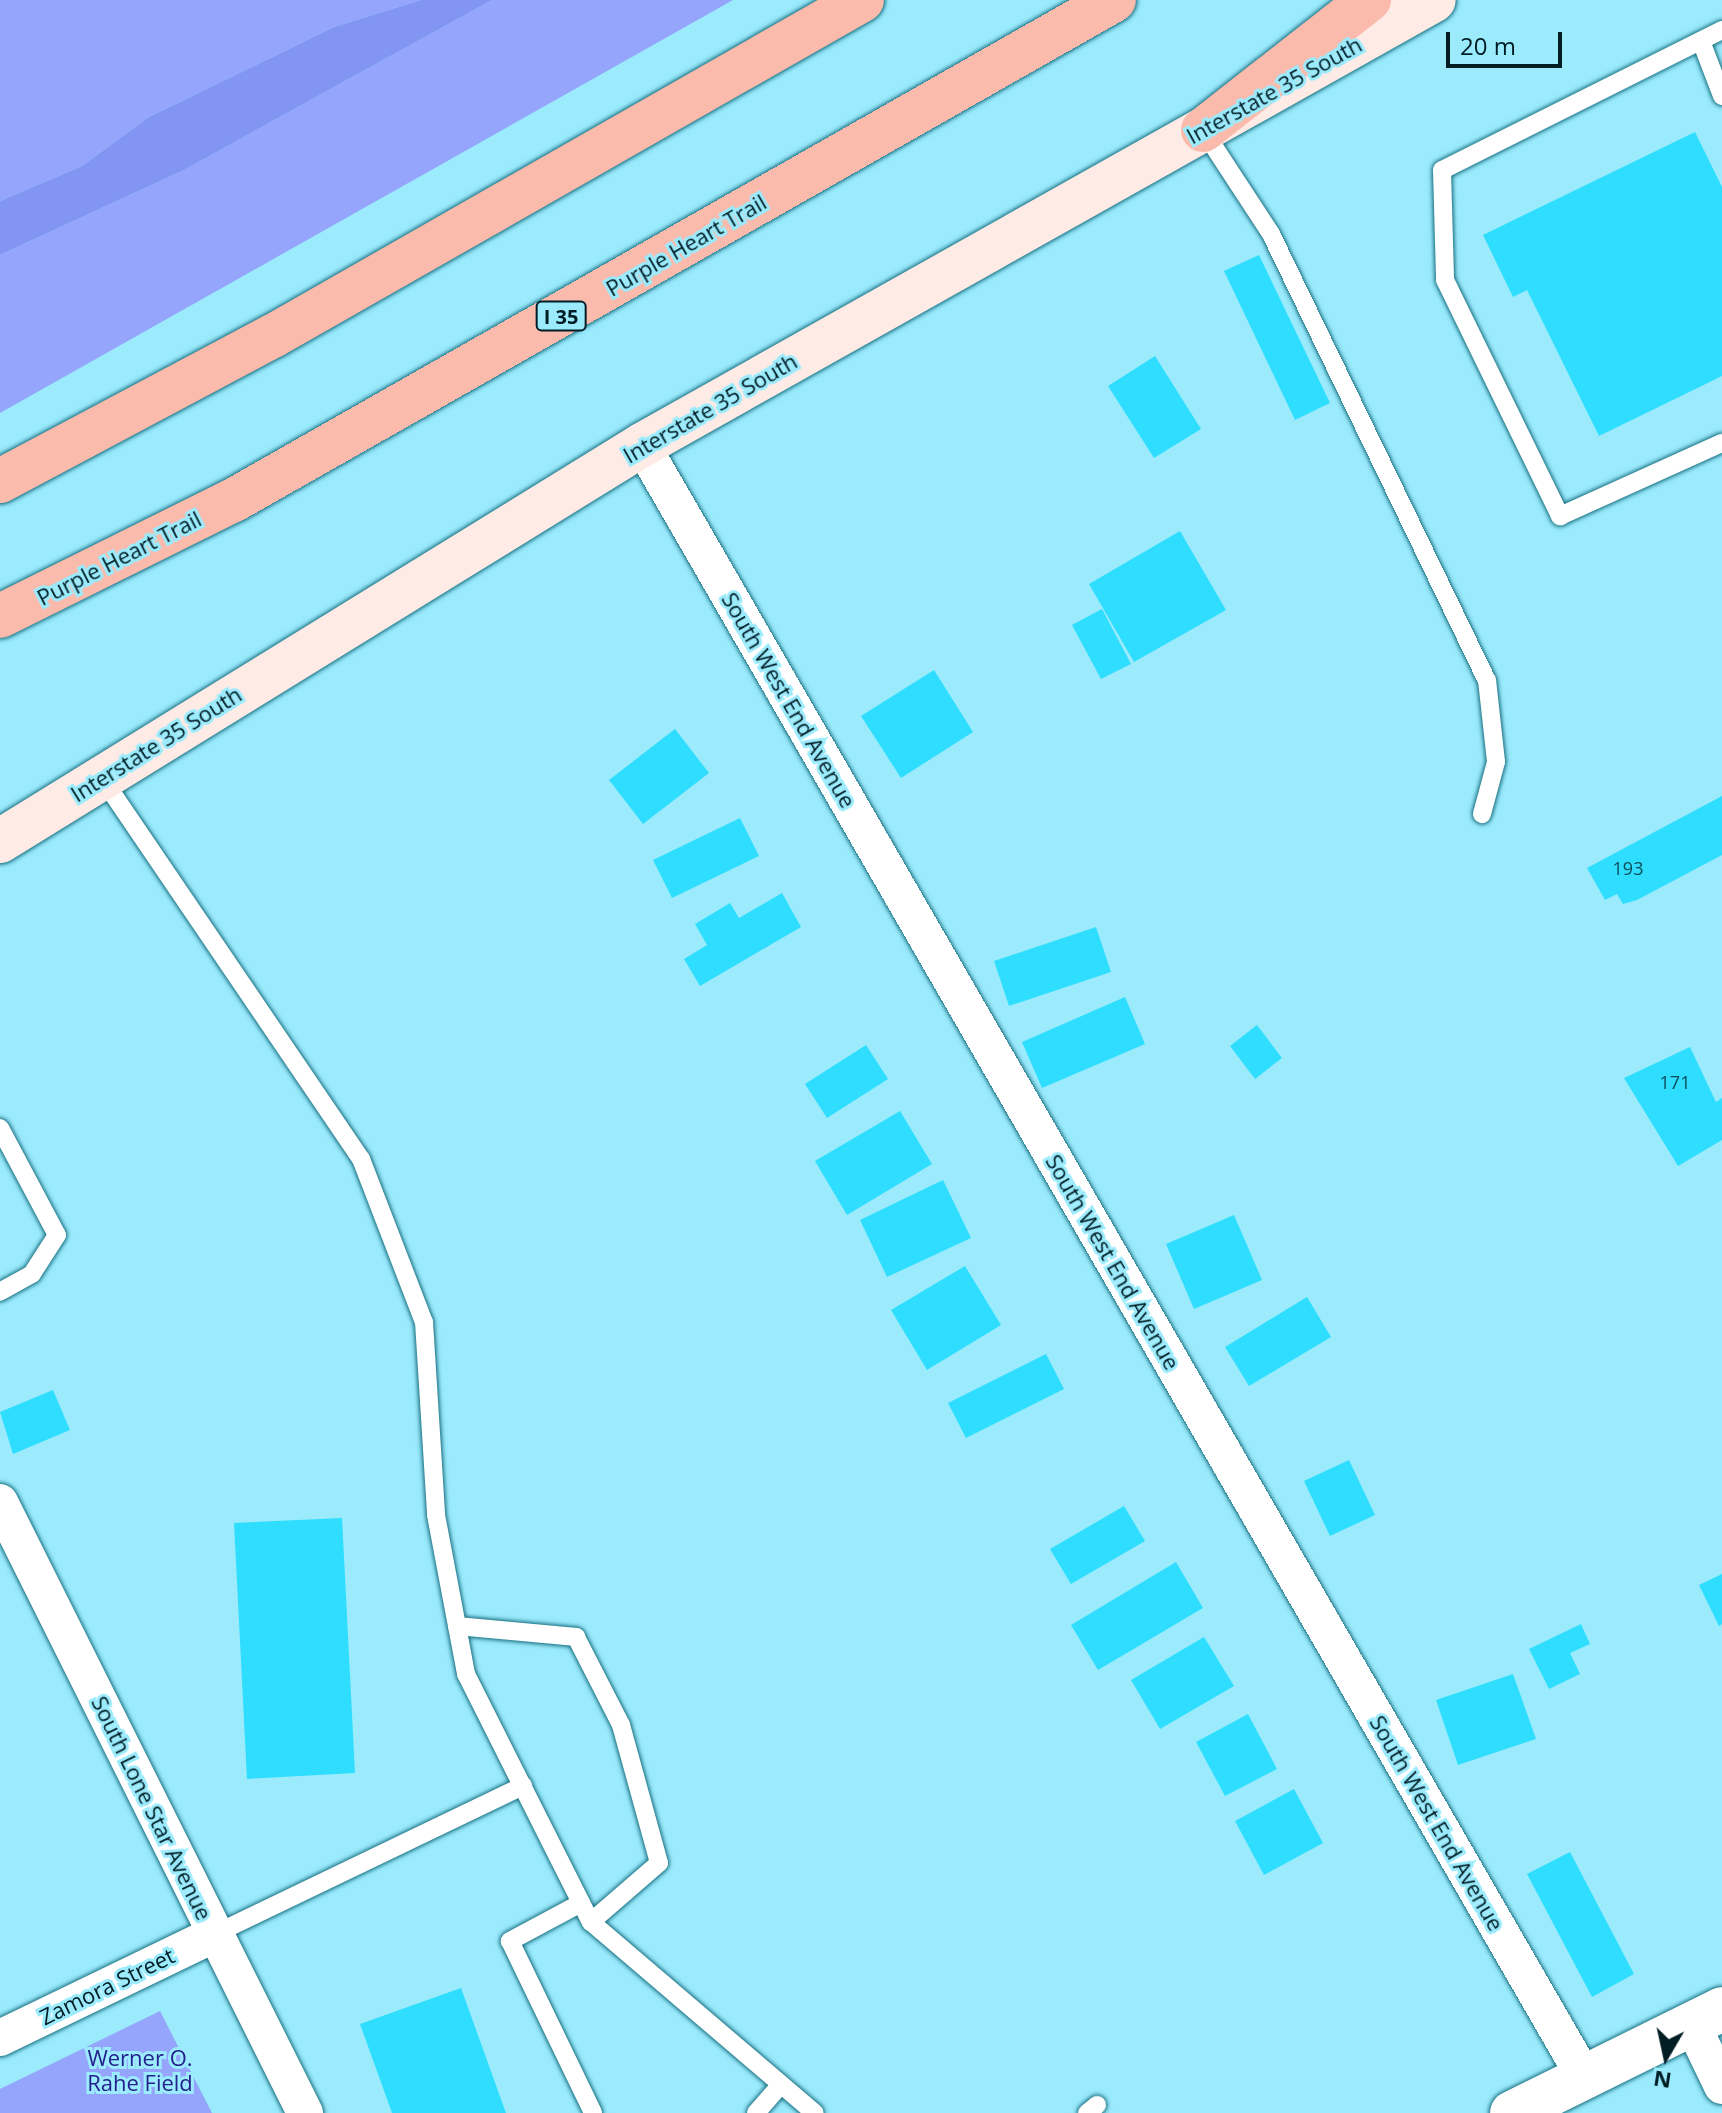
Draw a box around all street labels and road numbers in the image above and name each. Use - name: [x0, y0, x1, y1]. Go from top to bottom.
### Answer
- street label: Interstate 35 South: [1182, 31, 1366, 149]
- street label: Purple Heart Trail: [601, 188, 771, 302]
- road number: I 35: [535, 300, 587, 332]
- street label: Interstate 35 South: [618, 347, 802, 469]
- street label: Purple Heart Trail: [33, 505, 205, 611]
- street label: South West End Avenue: [717, 588, 861, 812]
- street label: Interstate 35 South: [66, 681, 246, 807]
- street label: South West End Avenue: [1041, 1150, 1185, 1374]
- street label: South Lone Star Avenue: [86, 1692, 218, 1924]
- street label: South West End Avenue: [1365, 1711, 1509, 1935]
- street label: Zamora Street: [35, 1942, 179, 2030]

